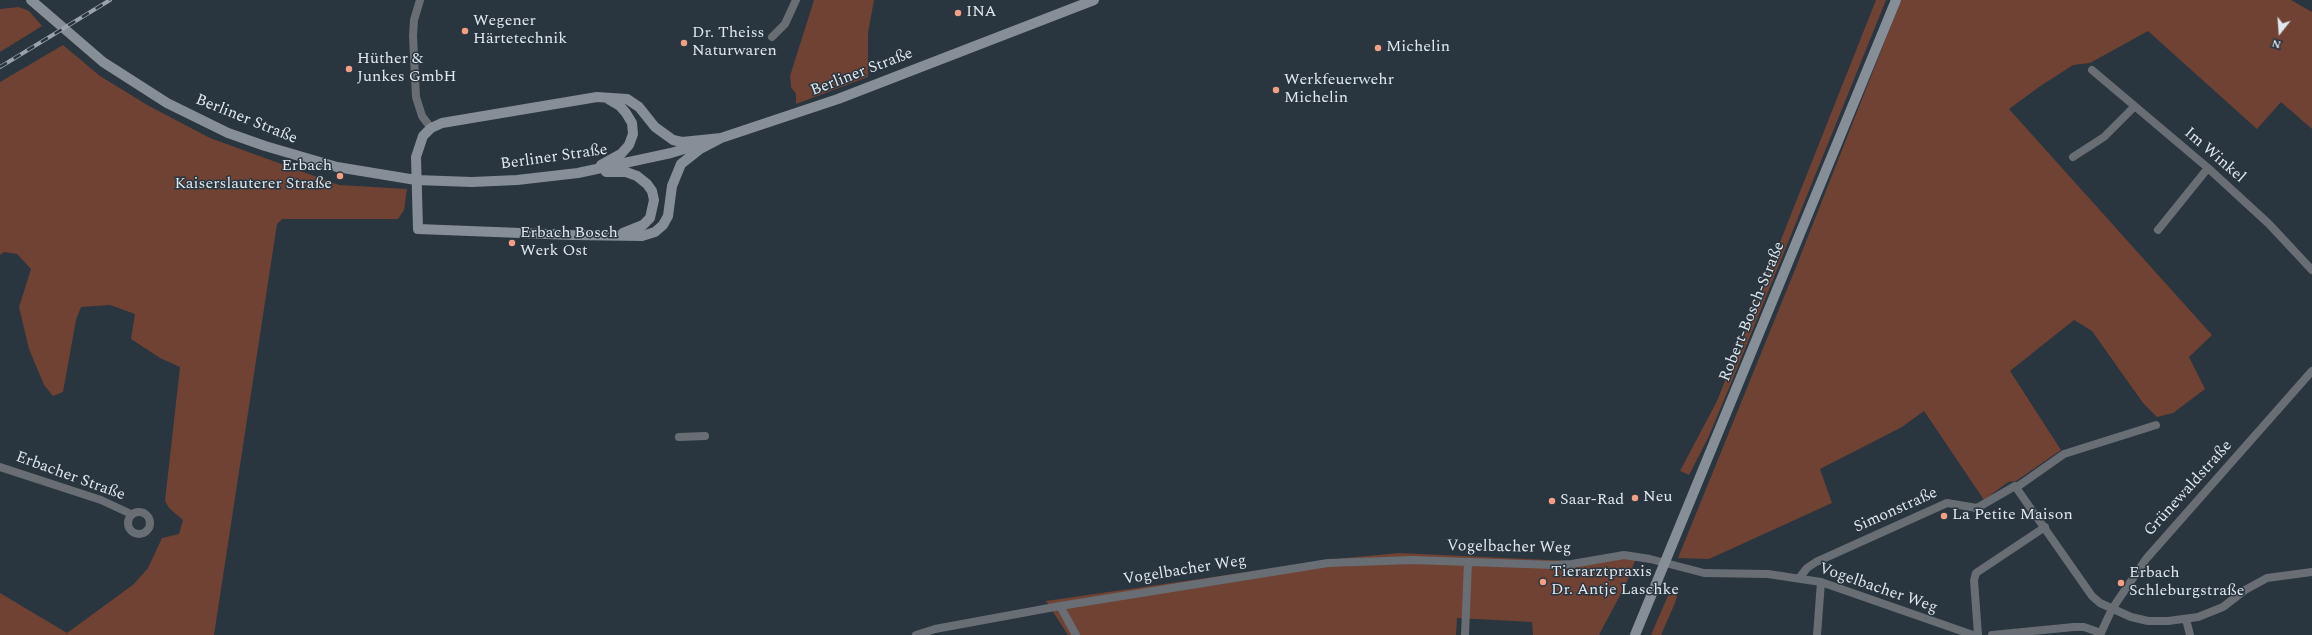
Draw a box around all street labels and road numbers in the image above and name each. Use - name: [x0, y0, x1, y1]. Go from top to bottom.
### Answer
- street label: Berliner Straße: [808, 45, 916, 101]
- street label: Berliner Straße: [192, 91, 300, 149]
- street label: Im Winkel: [2179, 124, 2249, 188]
- street label: Berliner Straße: [499, 141, 609, 175]
- street label: Robert-Bosch-Straße: [1716, 239, 1790, 385]
- street label: Grünewaldstraße: [2141, 437, 2237, 541]
- street label: Erbacher Straße: [13, 448, 127, 506]
- street label: Simonstraße: [1851, 484, 1941, 538]
- street label: Vogelbacher Weg: [1447, 537, 1571, 559]
- street label: Vogelbacher Weg: [1122, 552, 1248, 590]
- street label: Vogelbacher Weg: [1816, 560, 1940, 618]

